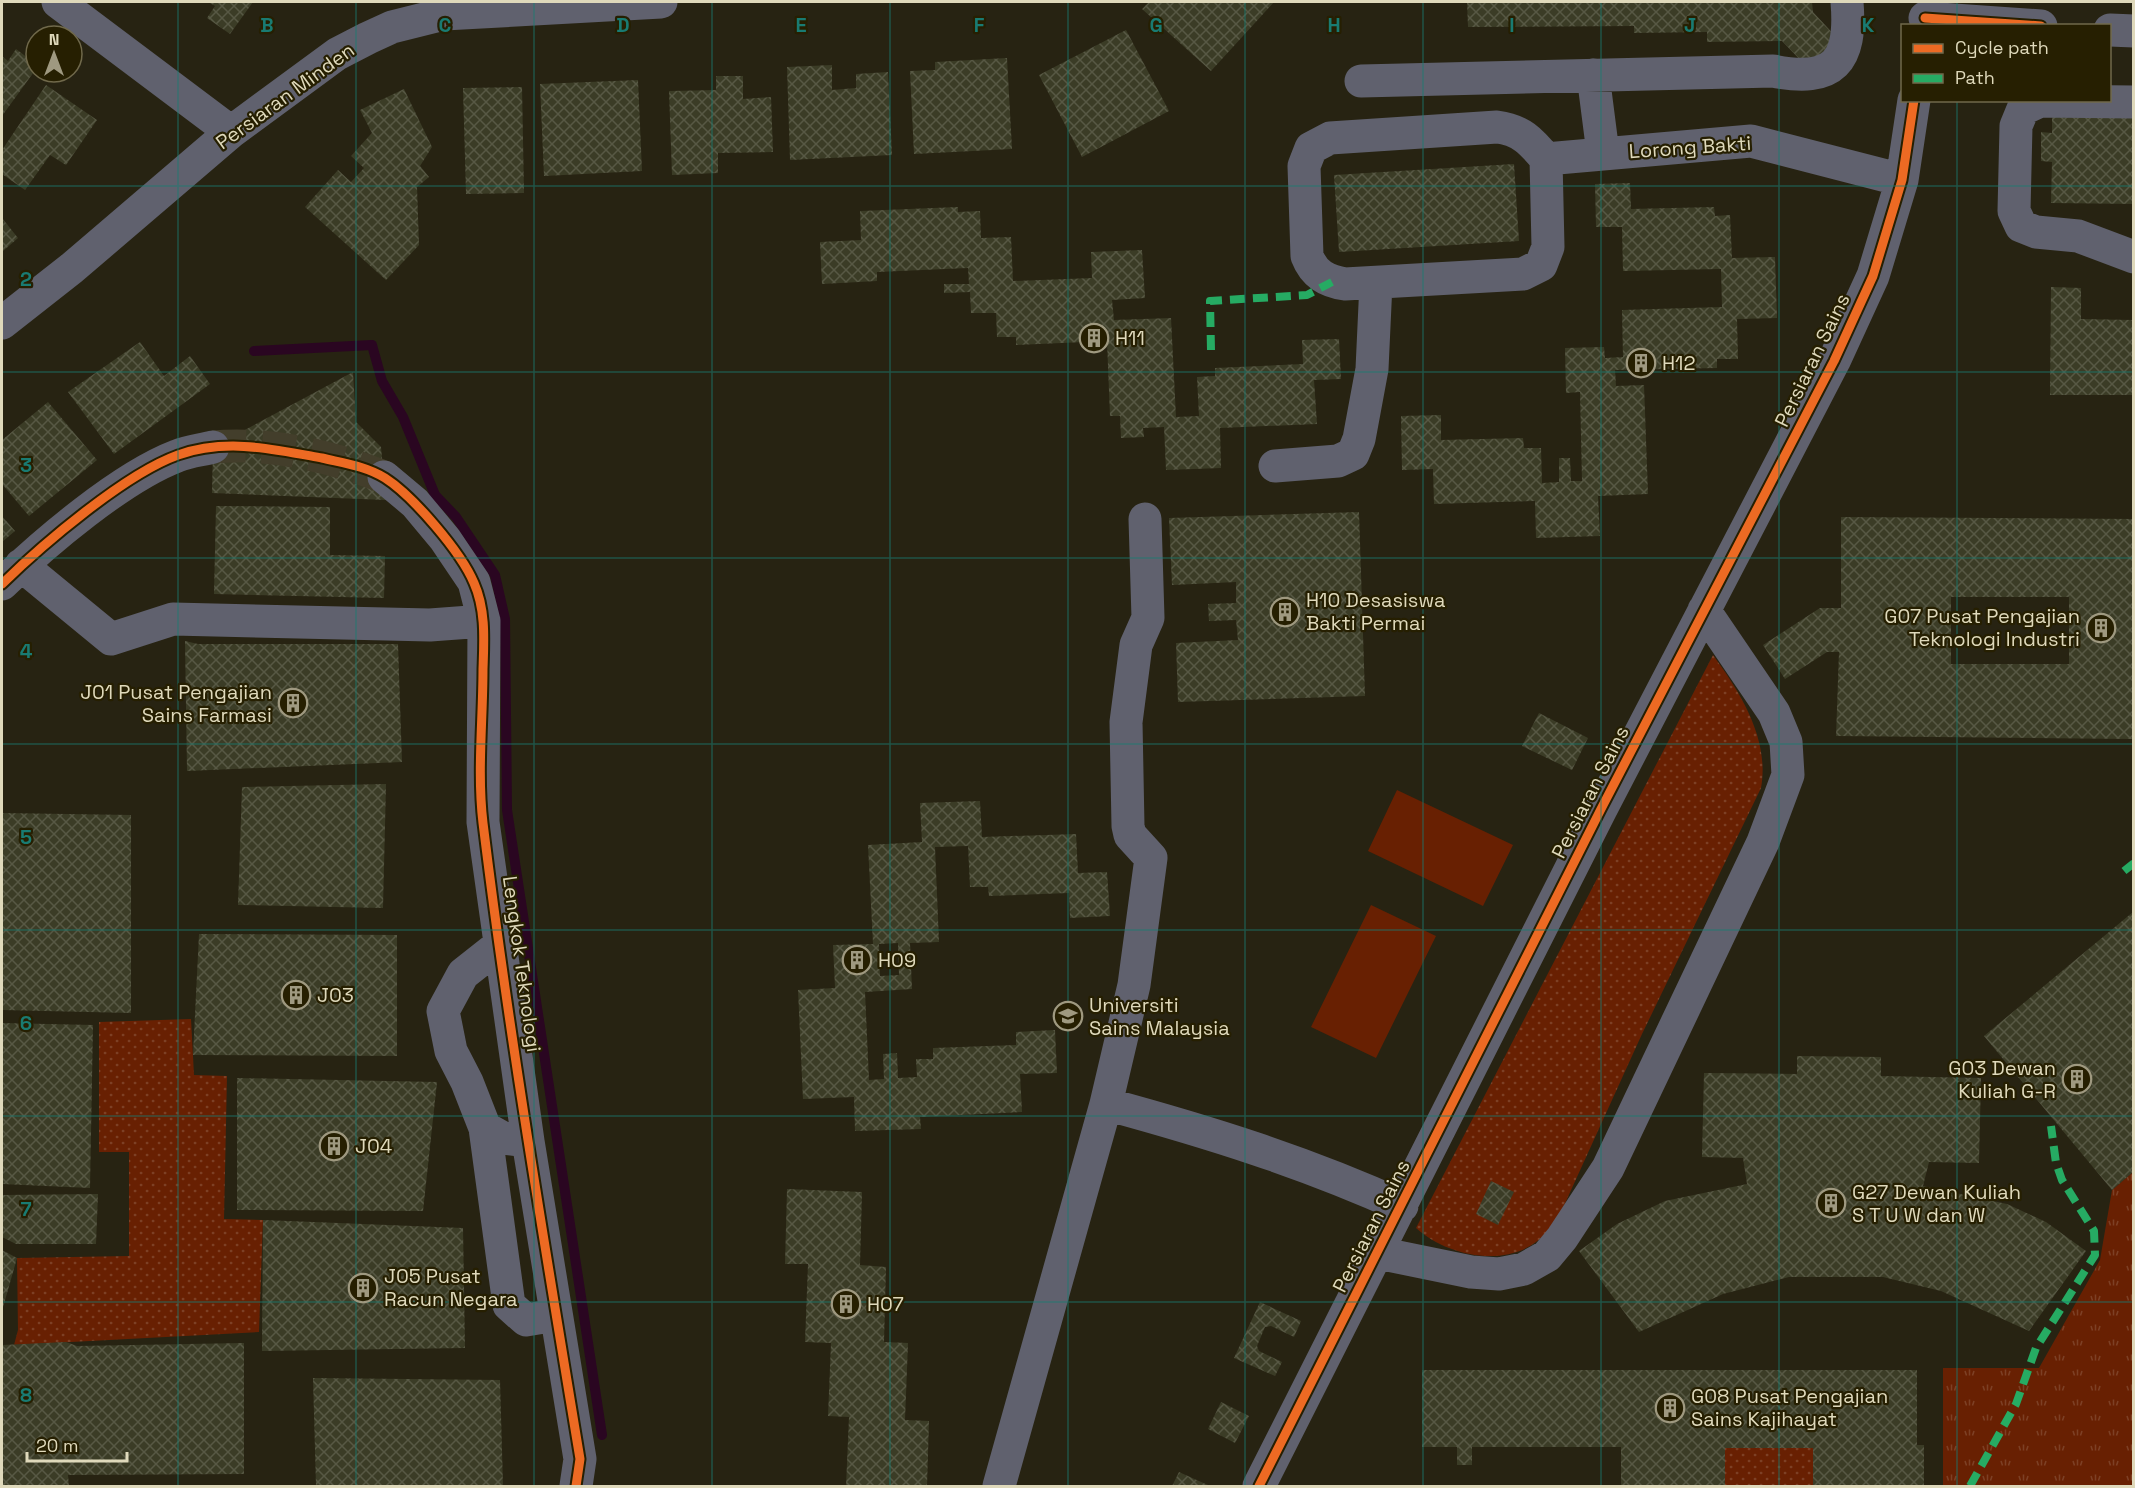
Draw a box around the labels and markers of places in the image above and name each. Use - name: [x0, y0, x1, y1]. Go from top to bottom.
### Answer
- building icon: H11: [1078, 322, 1110, 354]
- place label: H11: [1115, 325, 1145, 351]
- building icon: H12: [1625, 347, 1657, 379]
- place label: H12: [1662, 350, 1696, 376]
- place label: H10 Desasiswa Bakti Permai: [1306, 587, 1446, 636]
- building icon: H10 Desasiswa Bakti Permai: [1269, 596, 1301, 628]
- place label: G07 Pusat Pengajian Teknologi Industri: [1884, 603, 2080, 652]
- building icon: G07 Pusat Pengajian Teknologi Industri: [2085, 612, 2117, 644]
- place label: J01 Pusat Pengajian Sains Farmasi: [80, 679, 272, 728]
- building icon: J01 Pusat Pengajian Sains Farmasi: [277, 687, 309, 719]
- building icon: H09: [841, 944, 873, 976]
- place label: H09: [878, 947, 916, 973]
- building icon: J03: [280, 979, 312, 1011]
- place label: J03: [317, 982, 354, 1008]
- place label: Universiti Sains Malaysia: [1089, 992, 1230, 1041]
- school or university icon: Universiti Sains Malaysia: [1052, 1000, 1084, 1032]
- place label: G03 Dewan Kuliah G-R: [1948, 1055, 2056, 1104]
- building icon: G03 Dewan Kuliah G-R: [2061, 1063, 2093, 1095]
- building icon: J04: [318, 1130, 350, 1162]
- place label: J04: [355, 1133, 392, 1159]
- place label: G27 Dewan Kuliah S T U W dan W: [1852, 1179, 2021, 1228]
- building icon: G27 Dewan Kuliah S T U W dan W: [1815, 1187, 1847, 1219]
- place label: J05 Pusat Racun Negara: [384, 1263, 518, 1312]
- building icon: J05 Pusat Racun Negara: [347, 1272, 379, 1304]
- building icon: H07: [830, 1288, 862, 1320]
- place label: H07: [867, 1291, 904, 1317]
- place label: G08 Pusat Pengajian Sains Kajihayat: [1691, 1383, 1888, 1432]
- building icon: G08 Pusat Pengajian Sains Kajihayat: [1654, 1392, 1686, 1424]

